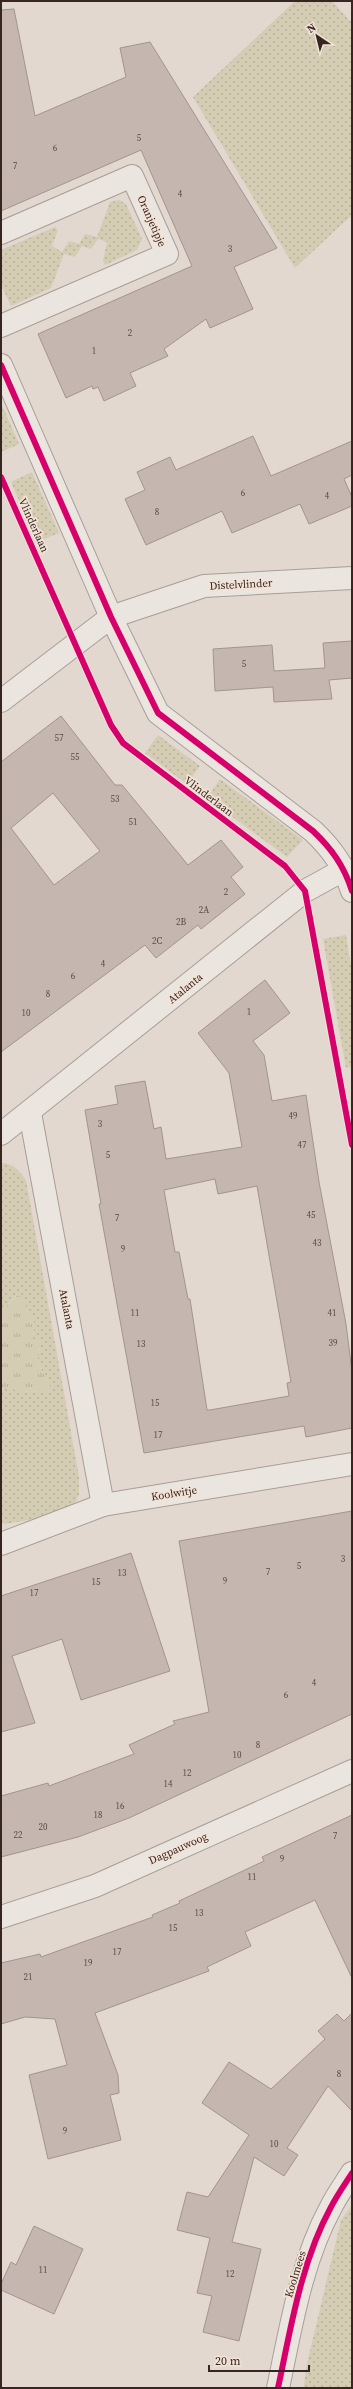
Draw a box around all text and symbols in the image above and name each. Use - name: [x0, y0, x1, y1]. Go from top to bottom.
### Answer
- north arrow: [297, 16, 337, 56]
- text: N: [304, 20, 319, 37]
- house number: 5: [137, 132, 142, 144]
- house number: 6: [53, 142, 58, 154]
- house number: 7: [13, 160, 18, 172]
- house number: 4: [178, 188, 183, 200]
- street label: Oranjetipje: [134, 193, 170, 250]
- house number: 3: [228, 243, 233, 255]
- house number: 2: [128, 327, 133, 339]
- house number: 1: [92, 345, 96, 357]
- house number: 6: [241, 487, 246, 499]
- house number: 4: [325, 490, 330, 502]
- street label: Vlinderlaan: [15, 496, 52, 555]
- house number: 8: [155, 506, 160, 518]
- street label: Distelvlinder: [209, 575, 273, 594]
- house number: 5: [242, 658, 247, 670]
- house number: 57: [54, 732, 64, 744]
- house number: 55: [70, 751, 80, 763]
- street label: Vlinderlaan: [181, 773, 237, 820]
- house number: 53: [110, 793, 120, 805]
- house number: 51: [128, 816, 138, 828]
- house number: 2: [224, 886, 229, 898]
- house number: 2A: [199, 904, 209, 916]
- house number: 2B: [176, 916, 186, 928]
- house number: 2C: [152, 935, 162, 947]
- house number: 4: [101, 958, 106, 970]
- street label: Atalanta: [165, 969, 206, 1007]
- house number: 6: [71, 970, 76, 982]
- house number: 8: [46, 988, 51, 1000]
- house number: 1: [247, 1006, 251, 1018]
- house number: 10: [21, 1007, 31, 1019]
- house number: 49: [288, 1110, 298, 1122]
- house number: 3: [98, 1118, 103, 1130]
- house number: 47: [297, 1139, 307, 1151]
- house number: 5: [106, 1149, 111, 1161]
- house number: 45: [306, 1209, 316, 1221]
- house number: 7: [115, 1212, 120, 1224]
- house number: 43: [312, 1237, 322, 1249]
- house number: 9: [121, 1243, 126, 1255]
- street label: Atalanta: [55, 1288, 78, 1331]
- house number: 11: [130, 1307, 140, 1319]
- house number: 41: [327, 1307, 337, 1319]
- house number: 39: [328, 1337, 338, 1349]
- house number: 13: [136, 1338, 146, 1350]
- house number: 15: [150, 1397, 160, 1409]
- house number: 17: [153, 1429, 163, 1441]
- street label: Koolwitje: [150, 1482, 198, 1505]
- house number: 3: [341, 1553, 346, 1565]
- house number: 5: [297, 1560, 302, 1572]
- house number: 7: [266, 1566, 271, 1578]
- house number: 13: [117, 1567, 127, 1579]
- house number: 9: [223, 1575, 228, 1587]
- house number: 15: [91, 1576, 101, 1588]
- house number: 17: [29, 1587, 39, 1599]
- house number: 4: [312, 1677, 317, 1689]
- house number: 6: [284, 1689, 289, 1701]
- house number: 8: [256, 1739, 261, 1751]
- house number: 10: [232, 1749, 242, 1761]
- house number: 12: [182, 1767, 192, 1779]
- house number: 14: [163, 1778, 173, 1790]
- house number: 16: [115, 1800, 125, 1812]
- house number: 18: [93, 1809, 103, 1821]
- house number: 20: [38, 1821, 48, 1833]
- house number: 22: [13, 1829, 23, 1841]
- street label: Dagpauwoog: [146, 1829, 210, 1868]
- house number: 7: [333, 1830, 338, 1842]
- house number: 9: [280, 1853, 285, 1865]
- house number: 11: [247, 1871, 257, 1883]
- house number: 13: [194, 1907, 204, 1919]
- house number: 15: [168, 1922, 178, 1934]
- house number: 17: [112, 1946, 122, 1958]
- house number: 19: [83, 1957, 93, 1969]
- house number: 21: [23, 1971, 33, 1983]
- house number: 8: [337, 2068, 342, 2080]
- house number: 9: [63, 2125, 68, 2137]
- house number: 10: [269, 2138, 279, 2150]
- street label: Koolmees: [281, 2249, 310, 2299]
- house number: 11: [38, 2264, 48, 2276]
- house number: 12: [225, 2268, 235, 2280]
- scale bar: [209, 2347, 309, 2373]
- text: 20 m: [215, 2353, 241, 2369]

